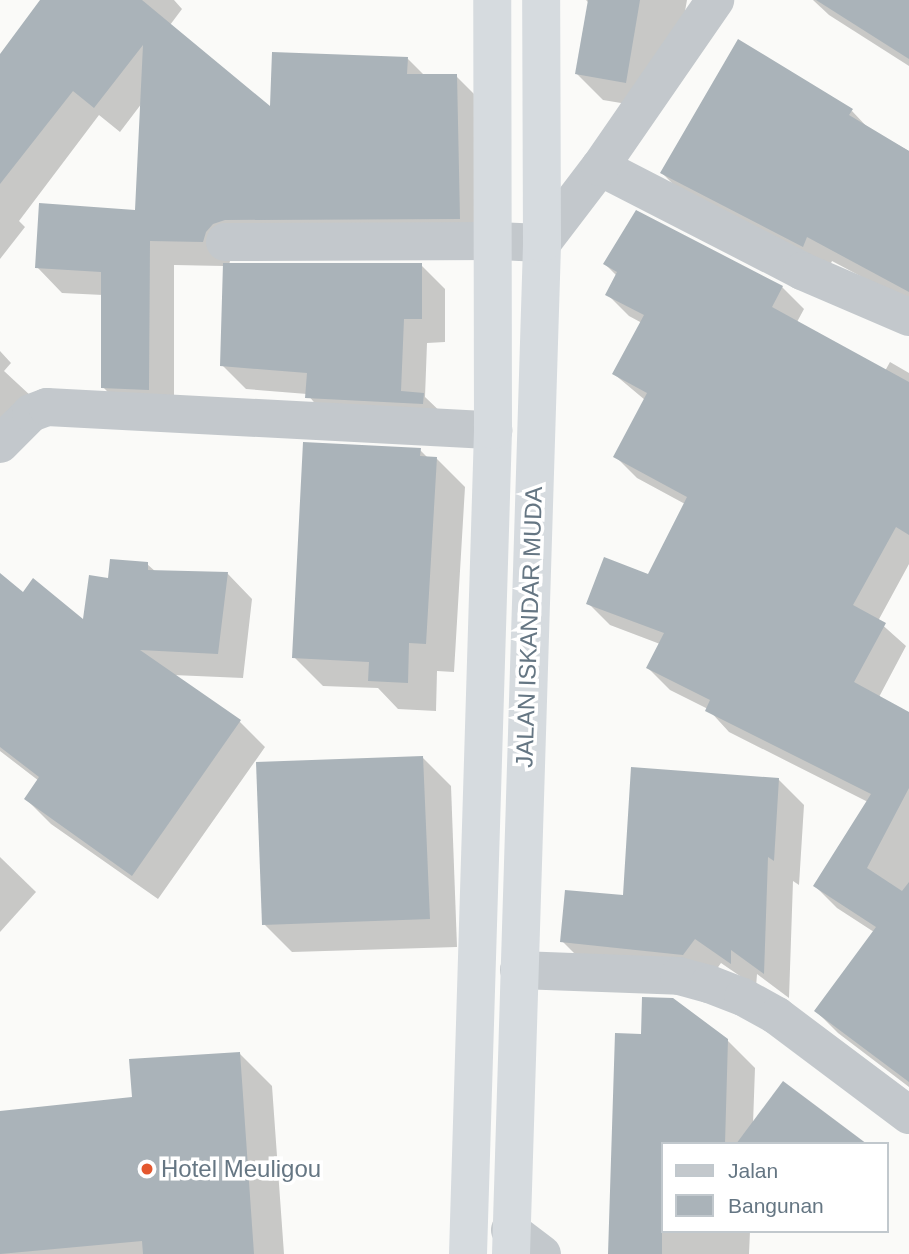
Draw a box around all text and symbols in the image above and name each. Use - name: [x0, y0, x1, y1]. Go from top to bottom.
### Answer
- street label: JALAN ISKANDAR MUDA: [510, 486, 548, 768]
- legend: [660, 1142, 888, 1233]
- place label: Hotel Meuligou: [161, 1155, 321, 1183]
- text: Jalan: [728, 1159, 778, 1182]
- marker: Hotel Meuligou: [139, 1161, 155, 1177]
- text: Bangunan: [728, 1194, 824, 1217]

